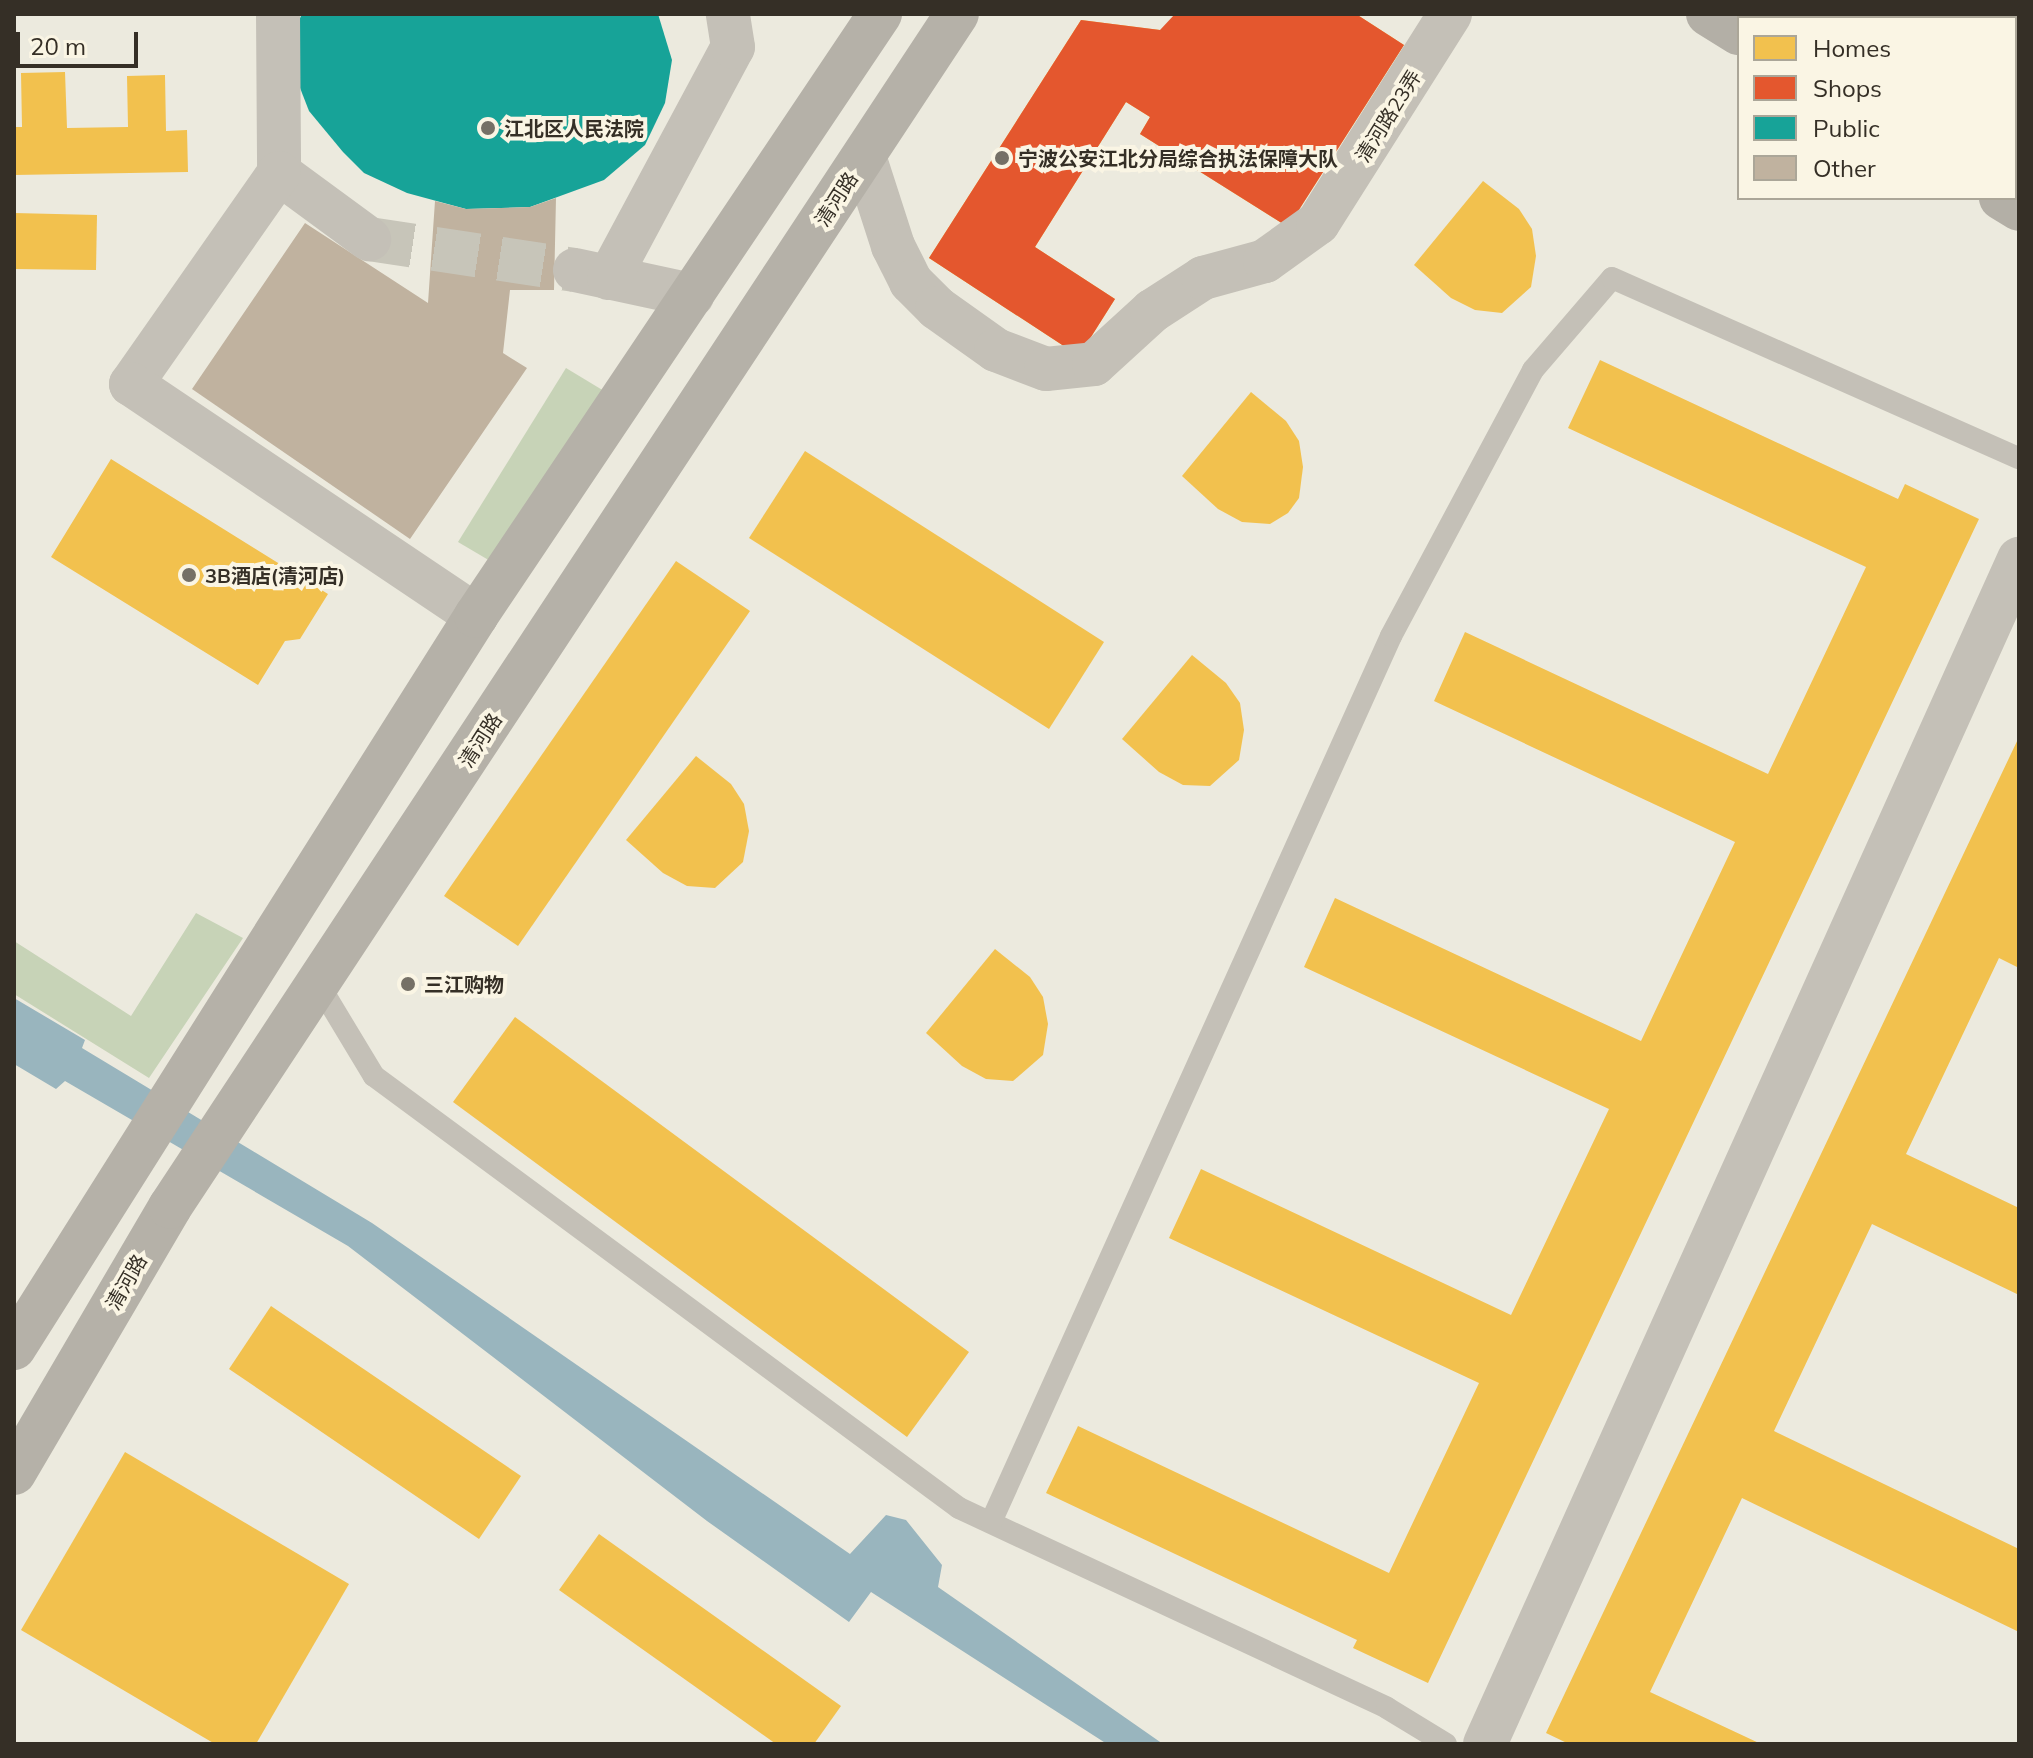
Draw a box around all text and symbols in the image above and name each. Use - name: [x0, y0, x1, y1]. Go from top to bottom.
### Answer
- scale bar: [20, 16, 142, 66]
- legend: [1737, 16, 2017, 200]
- text: 20 m: [30, 31, 86, 61]
- text: Homes: [1813, 33, 1891, 63]
- street label: 清河路23弄: [1350, 66, 1426, 166]
- text: Shops: [1813, 73, 1882, 103]
- text: Public: [1813, 113, 1880, 143]
- place label: 江北区人民法院: [504, 116, 644, 140]
- marker: 江北区人民法院: [479, 119, 497, 137]
- place label: 宁波公安江北分局综合执法保障大队: [1018, 146, 1338, 170]
- marker: 宁波公安江北分局综合执法保障大队: [993, 149, 1011, 167]
- text: Other: [1813, 153, 1876, 183]
- street label: 清河路: [810, 167, 862, 231]
- place label: 3B酒店(清河店): [205, 563, 345, 587]
- marker: 3B酒店(清河店): [180, 566, 198, 584]
- street label: 清河路: [454, 708, 506, 772]
- place label: 三江购物: [424, 972, 504, 996]
- marker: 三江购物: [399, 975, 417, 993]
- street label: 清河路: [101, 1250, 151, 1314]

